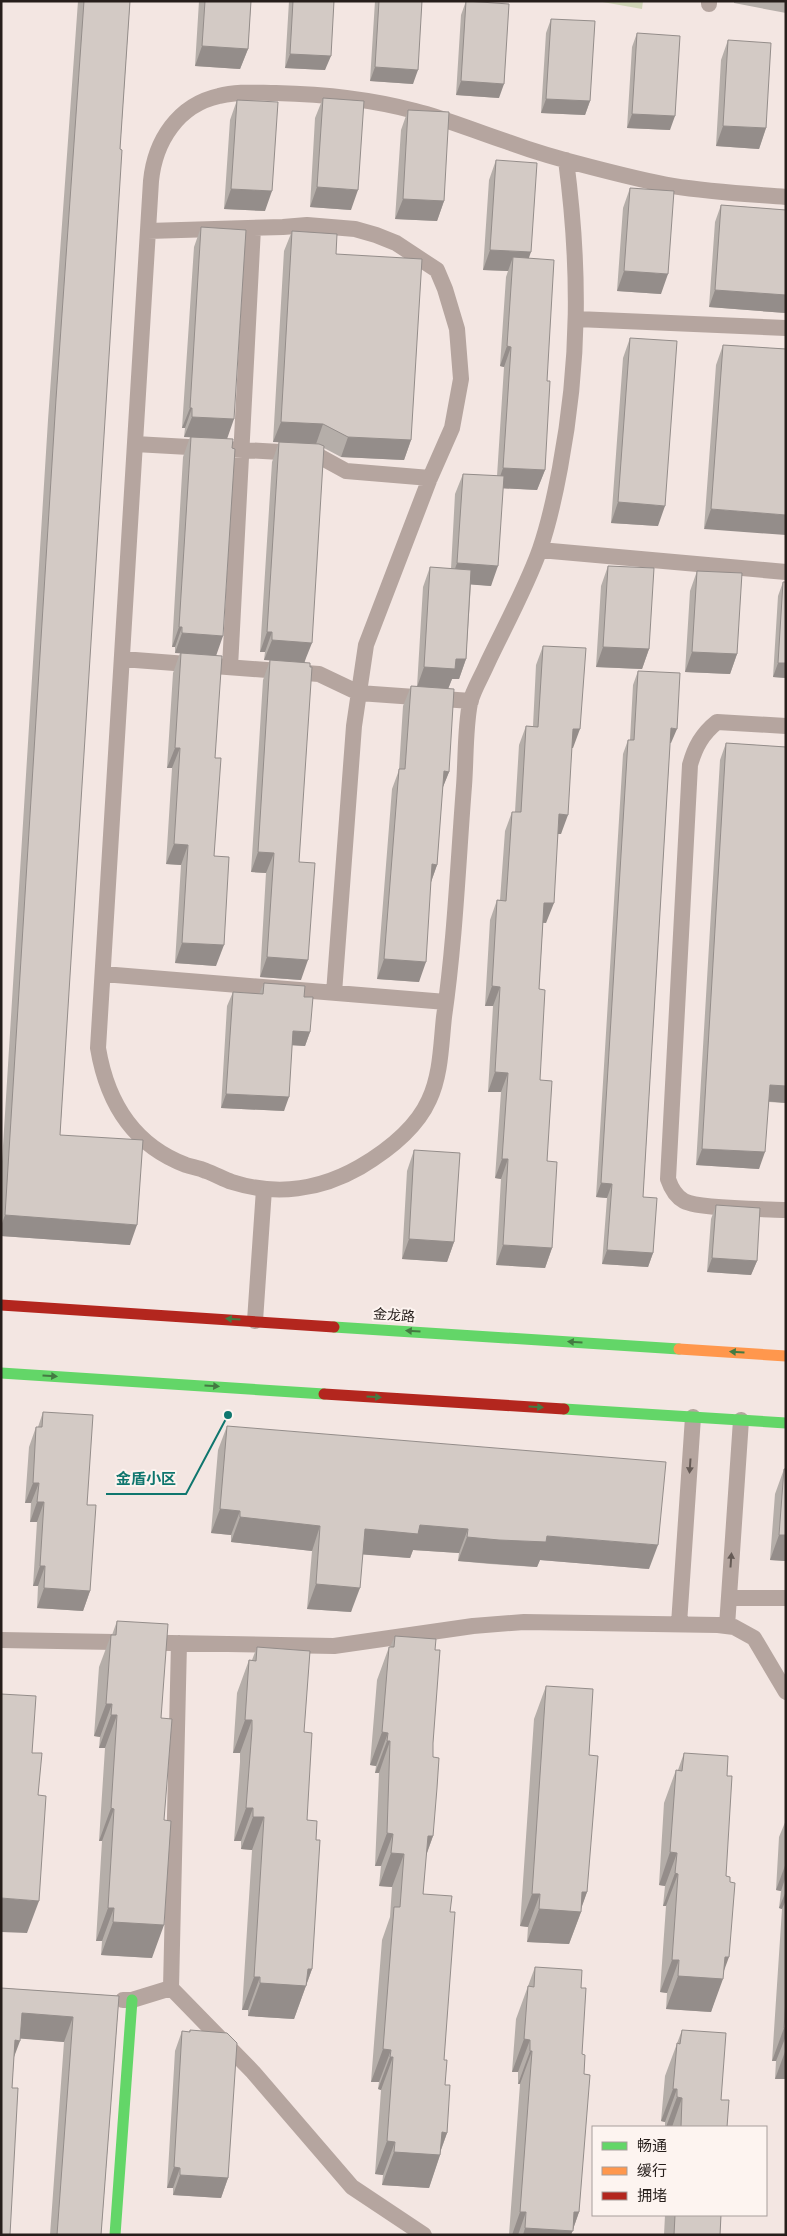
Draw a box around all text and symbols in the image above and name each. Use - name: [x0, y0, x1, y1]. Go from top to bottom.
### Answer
- street label: 金龙路: [372, 1305, 416, 1325]
- one-way arrow: [225, 1315, 241, 1323]
- one-way arrow: [405, 1327, 421, 1335]
- one-way arrow: [567, 1337, 583, 1345]
- one-way arrow: [729, 1348, 745, 1356]
- one-way arrow: [42, 1372, 58, 1380]
- one-way arrow: [204, 1382, 220, 1390]
- one-way arrow: [366, 1393, 382, 1401]
- one-way arrow: [529, 1404, 545, 1412]
- one-way arrow: [685, 1458, 693, 1474]
- callout: 金盾小区: [106, 1464, 186, 1494]
- text: 金盾小区: [116, 1469, 176, 1488]
- one-way arrow: [728, 1552, 736, 1568]
- legend: [592, 2126, 767, 2216]
- text: 畅通: [637, 2136, 667, 2155]
- text: 缓行: [637, 2161, 667, 2180]
- text: 拥堵: [637, 2186, 667, 2205]

